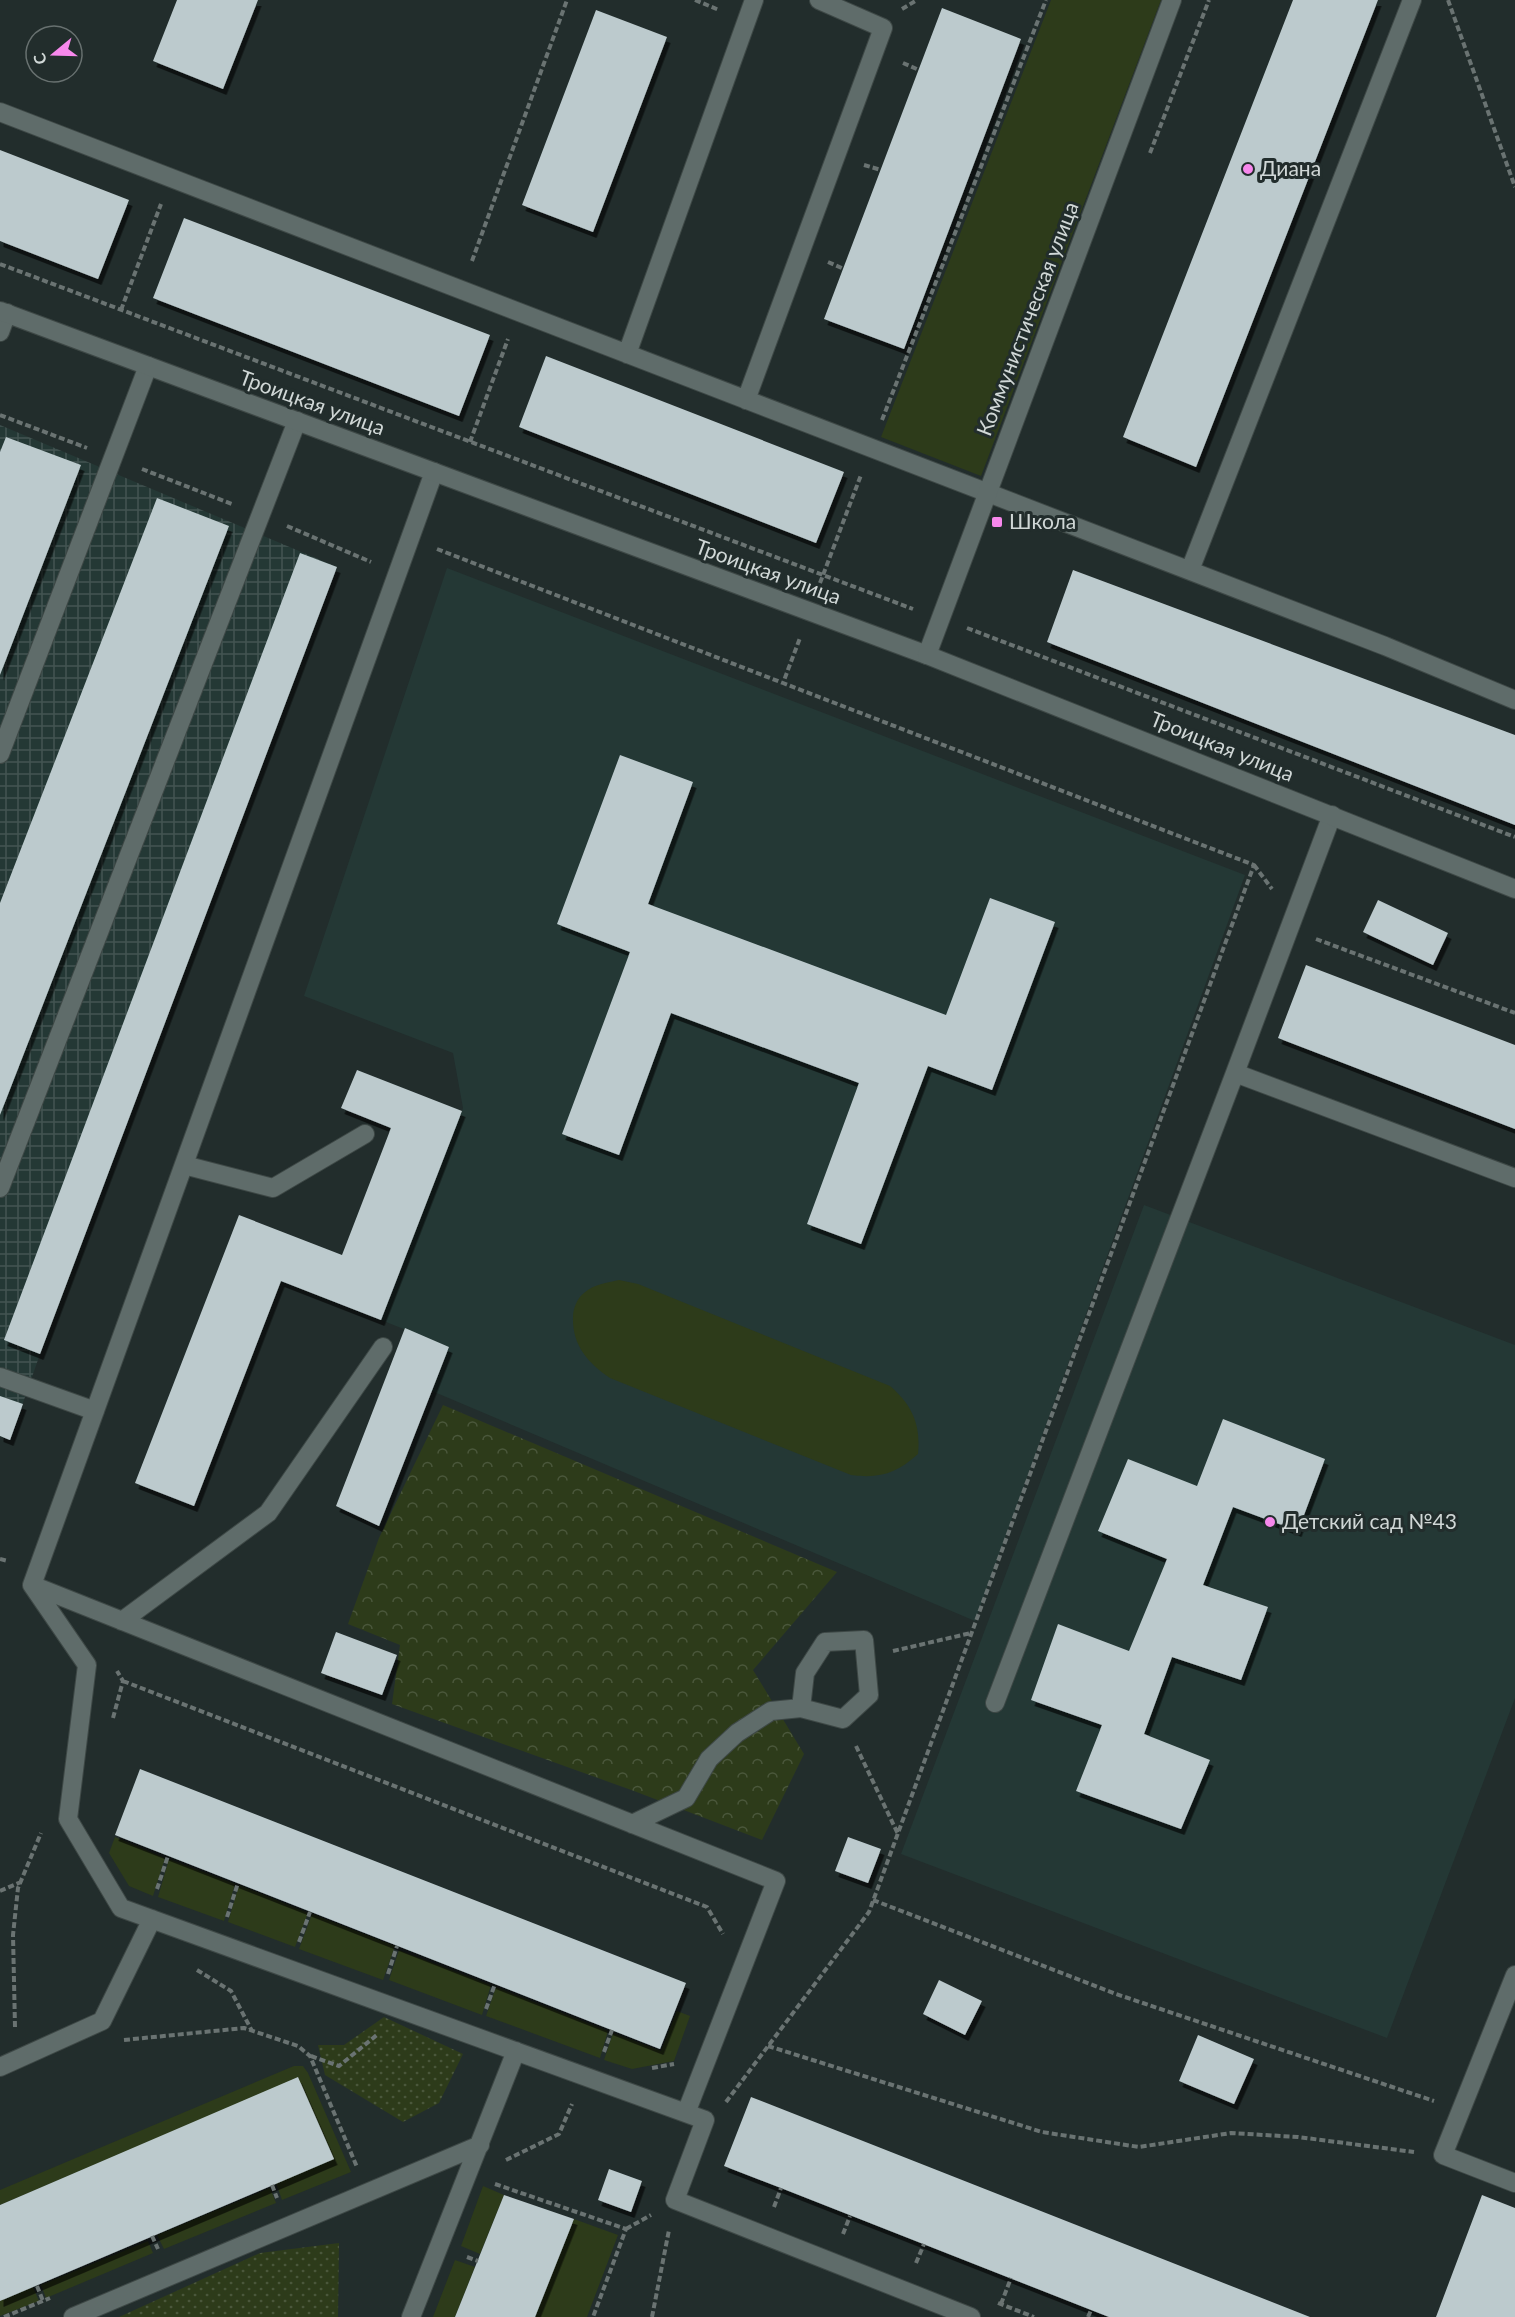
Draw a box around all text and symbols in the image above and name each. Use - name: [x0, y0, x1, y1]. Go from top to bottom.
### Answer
- north arrow: [24, 24, 84, 84]
- text: С: [29, 51, 50, 67]
- place label: Диана: [1260, 155, 1321, 180]
- marker: Диана: [1241, 162, 1255, 176]
- street label: Коммунистическая улица: [970, 198, 1083, 439]
- street label: Троицкая улица: [236, 364, 389, 439]
- place label: Школа: [1009, 508, 1076, 533]
- marker: Школа: [990, 515, 1004, 529]
- street label: Троицкая улица: [692, 533, 845, 608]
- street label: Троицкая улица: [1147, 705, 1298, 786]
- place label: Детский сад №43: [1282, 1508, 1457, 1533]
- marker: Детский сад №43: [1263, 1515, 1277, 1529]

